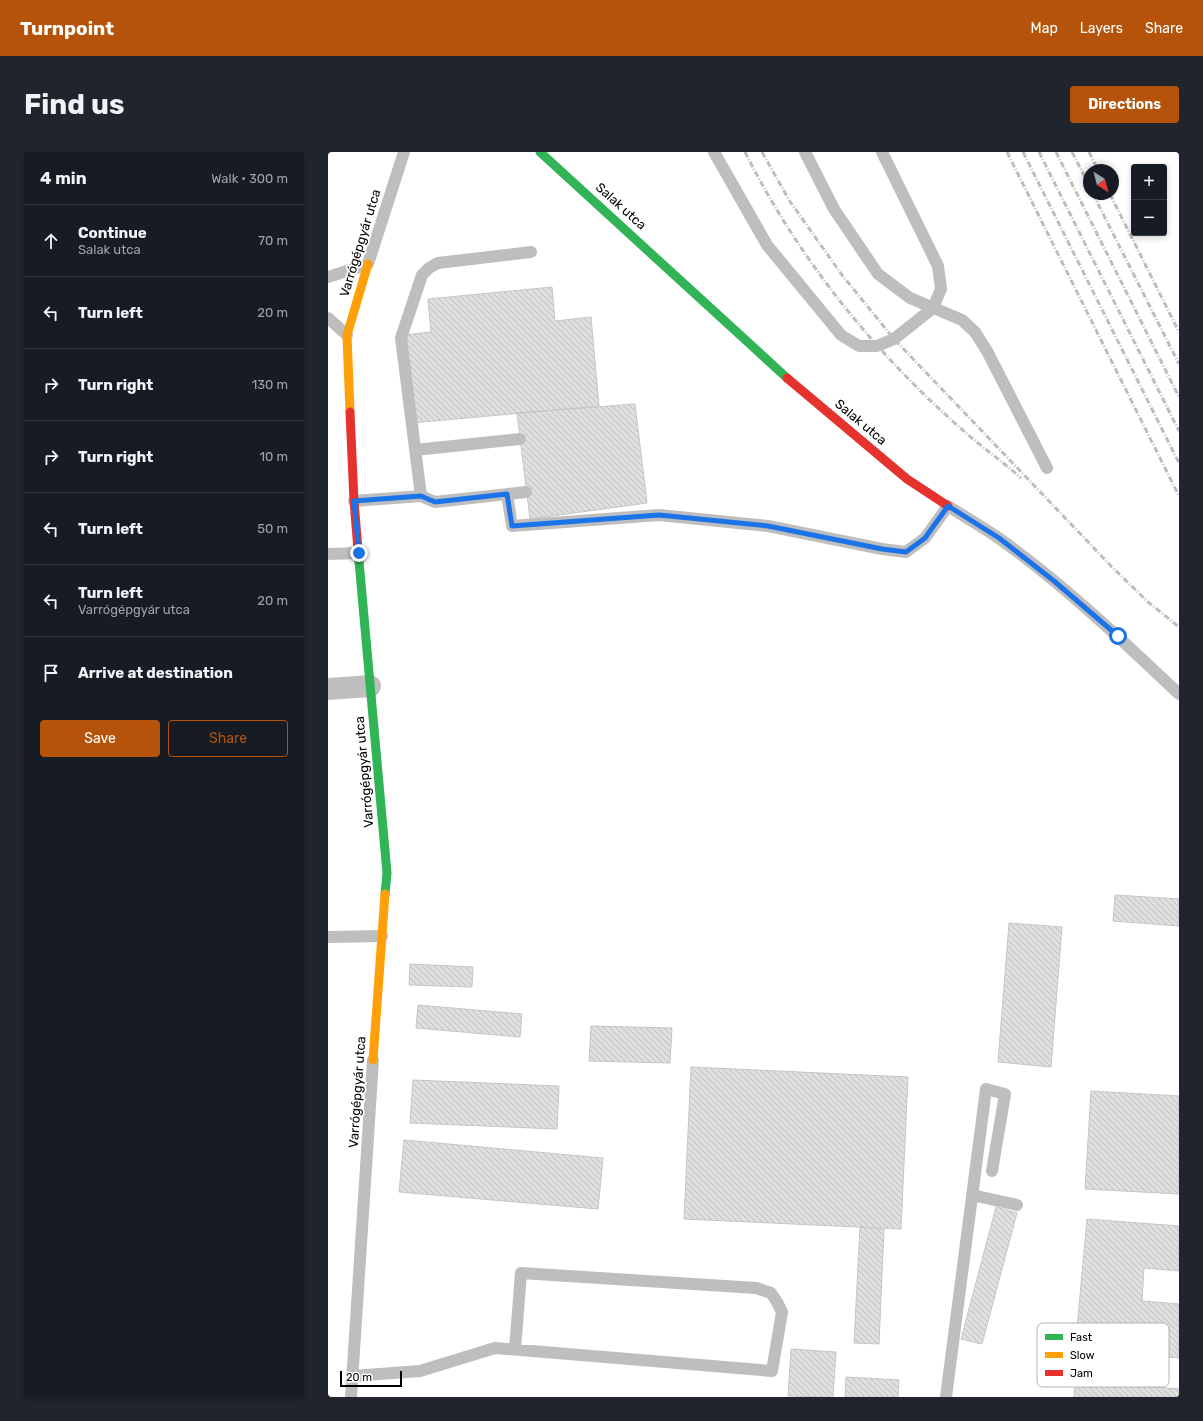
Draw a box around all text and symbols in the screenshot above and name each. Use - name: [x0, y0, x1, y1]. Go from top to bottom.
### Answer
- text: Turnpoint: [20, 17, 114, 40]
- text: Map: [1031, 20, 1058, 37]
- text: Layers: [1080, 20, 1123, 37]
- text: Share: [1145, 20, 1183, 37]
- button: Directions: [1070, 86, 1179, 123]
- text: Find us: [24, 88, 124, 121]
- north arrow: [1083, 164, 1119, 200]
- map controls: [1131, 164, 1167, 236]
- button: +: [1131, 164, 1167, 200]
- text: 4 min: [40, 168, 87, 188]
- text: Walk · 300 m: [211, 171, 288, 186]
- street label: Salak utca: [593, 179, 649, 233]
- street label: Varrógépgyár utca: [336, 187, 384, 299]
- button: −: [1131, 200, 1167, 236]
- text: Continue: [78, 224, 147, 242]
- icon: ahead: [40, 230, 62, 252]
- text: 70 m: [258, 233, 288, 248]
- text: Salak utca: [78, 242, 141, 257]
- icon: left: [40, 302, 62, 324]
- text: Turn left: [78, 304, 143, 322]
- text: 20 m: [257, 305, 288, 320]
- icon: right: [40, 374, 62, 396]
- text: Turn right: [78, 376, 153, 394]
- text: 130 m: [252, 377, 288, 392]
- street label: Salak utca: [832, 396, 890, 448]
- icon: right: [40, 446, 62, 468]
- text: Turn right: [78, 448, 153, 466]
- text: 10 m: [259, 449, 288, 464]
- icon: left: [40, 518, 62, 540]
- text: Turn left: [78, 520, 143, 538]
- text: 50 m: [257, 521, 288, 536]
- route end: [350, 544, 368, 562]
- text: Turn left: [78, 584, 143, 602]
- icon: left: [40, 590, 62, 612]
- text: 20 m: [257, 593, 288, 608]
- text: Varrógépgyár utca: [78, 602, 190, 617]
- route start: [1109, 627, 1127, 645]
- icon: arrive: [40, 662, 62, 684]
- text: Arrive at destination: [78, 664, 233, 682]
- street label: Varrógépgyár utca: [352, 716, 377, 828]
- button: Save: [40, 720, 160, 757]
- button: Share: [168, 720, 288, 757]
- street label: Varrógépgyár utca: [346, 1036, 369, 1148]
- legend: [1037, 1323, 1169, 1387]
- text: Fast: [1070, 1331, 1093, 1344]
- text: Slow: [1070, 1349, 1095, 1362]
- text: Jam: [1070, 1367, 1093, 1380]
- scale bar: [340, 1369, 402, 1388]
- text: 20 m: [346, 1371, 372, 1384]

